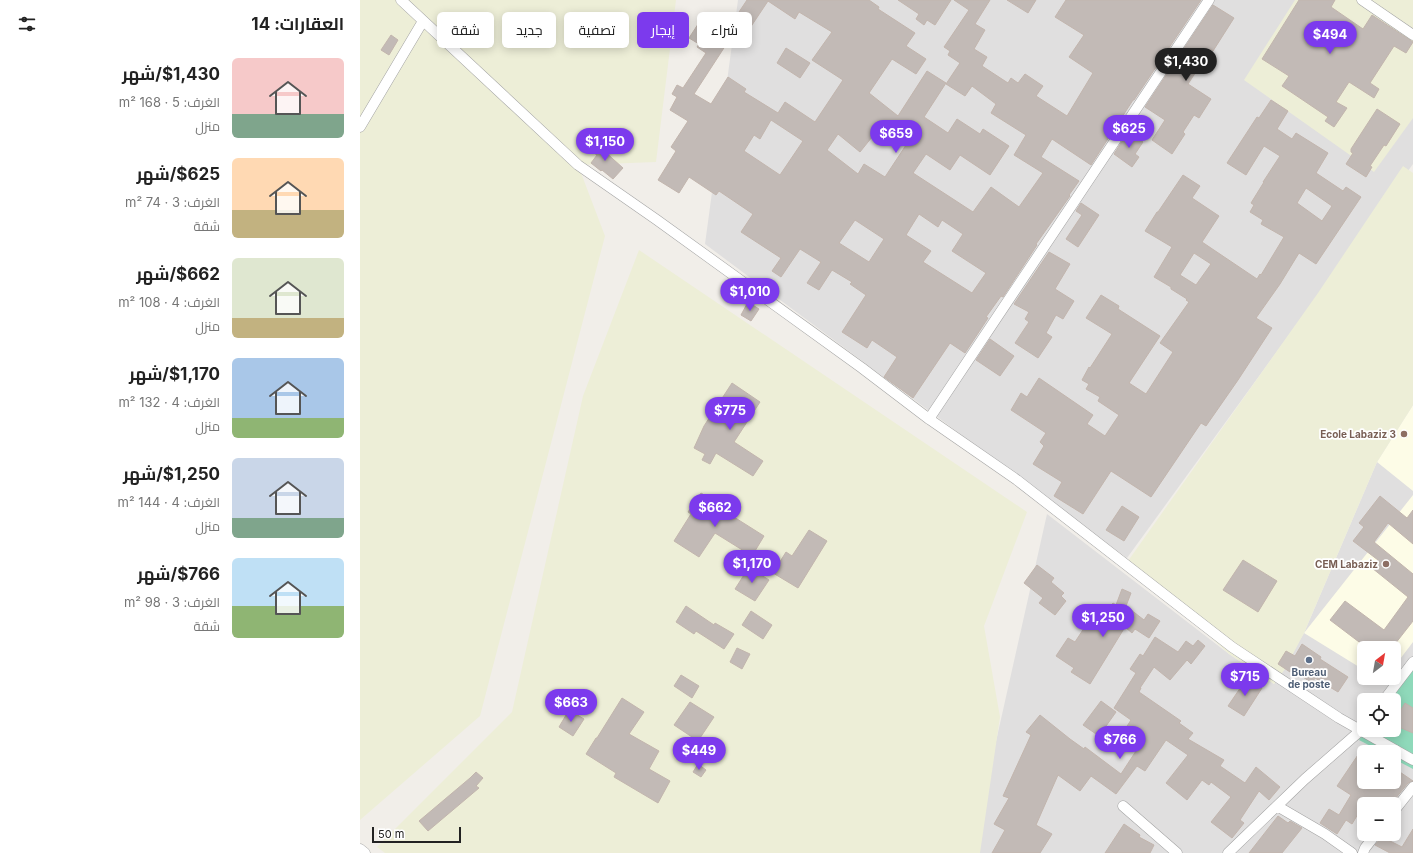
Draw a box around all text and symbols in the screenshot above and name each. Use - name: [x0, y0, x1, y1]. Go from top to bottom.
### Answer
- chip: شقة: [437, 12, 494, 48]
- chip: جديد: [502, 12, 556, 48]
- chip: تصفية: [564, 12, 629, 48]
- chip: إيجار: [637, 12, 689, 48]
- chip: شراء: [697, 12, 752, 48]
- icon: filters: [16, 13, 38, 35]
- text: العقارات: 14: [251, 14, 344, 34]
- pin: $494: [1306, 21, 1354, 55]
- text: $494: [1313, 26, 1347, 42]
- pin: $1,430: [1153, 48, 1219, 82]
- text: $1,430: [1164, 53, 1208, 69]
- text: $1,430/شهر: [122, 64, 220, 84]
- icon: home: [264, 74, 312, 122]
- text: الغرف: 5 · 168 m²: [119, 94, 220, 110]
- pin: $625: [1105, 115, 1153, 149]
- text: منزل: [195, 118, 220, 134]
- pin: $659: [872, 120, 920, 154]
- text: $625: [1112, 120, 1146, 136]
- text: $659: [879, 125, 913, 141]
- pin: $1,150: [572, 128, 638, 162]
- text: $1,150: [585, 133, 625, 149]
- text: $625/شهر: [136, 164, 220, 184]
- icon: home: [264, 174, 312, 222]
- text: الغرف: 3 · 74 m²: [125, 194, 220, 210]
- text: شقة: [193, 218, 220, 234]
- text: $662/شهر: [136, 264, 220, 284]
- icon: home: [264, 274, 312, 322]
- pin: $1,010: [717, 278, 783, 312]
- text: $1,010: [729, 283, 771, 299]
- text: الغرف: 4 · 108 m²: [118, 294, 220, 310]
- text: منزل: [195, 318, 220, 334]
- text: $1,170/شهر: [129, 364, 220, 384]
- icon: home: [264, 374, 312, 422]
- text: الغرف: 4 · 132 m²: [118, 394, 220, 410]
- pin: $775: [706, 397, 754, 431]
- text: $775: [714, 402, 746, 418]
- text: منزل: [195, 418, 220, 434]
- place label: Ecole Labaziz 3: [1320, 428, 1396, 440]
- marker: Ecole Labaziz 3: [1399, 429, 1409, 439]
- text: $1,250/شهر: [123, 464, 220, 484]
- icon: home: [264, 474, 312, 522]
- text: الغرف: 4 · 144 m²: [118, 494, 220, 510]
- pin: $662: [691, 494, 739, 528]
- text: $662: [698, 499, 732, 515]
- text: منزل: [195, 518, 220, 534]
- pin: $1,170: [719, 550, 785, 584]
- text: $1,170: [732, 555, 772, 571]
- place label: CEM Labaziz: [1315, 558, 1378, 570]
- marker: CEM Labaziz: [1381, 559, 1391, 569]
- text: $766/شهر: [137, 564, 220, 584]
- icon: home: [264, 574, 312, 622]
- text: الغرف: 3 · 98 m²: [124, 594, 220, 610]
- pin: $1,250: [1070, 604, 1136, 638]
- text: $1,250: [1081, 609, 1125, 625]
- text: شقة: [193, 618, 220, 634]
- north arrow: [1357, 641, 1401, 685]
- map controls: [1357, 641, 1401, 841]
- marker: Bureau de poste: [1304, 655, 1314, 665]
- pin: $715: [1221, 663, 1269, 697]
- place label: Bureau de poste: [1288, 666, 1330, 690]
- text: $715: [1230, 668, 1260, 684]
- pin: $663: [547, 689, 595, 723]
- button: locate: [1357, 693, 1401, 737]
- text: $663: [554, 694, 588, 710]
- pin: $766: [1096, 726, 1144, 760]
- text: $766: [1104, 731, 1136, 747]
- pin: $449: [675, 737, 723, 771]
- text: $449: [682, 742, 716, 758]
- button: +: [1357, 745, 1401, 789]
- button: −: [1357, 797, 1401, 841]
- scale bar: [372, 825, 461, 844]
- text: 50 m: [378, 827, 404, 841]

